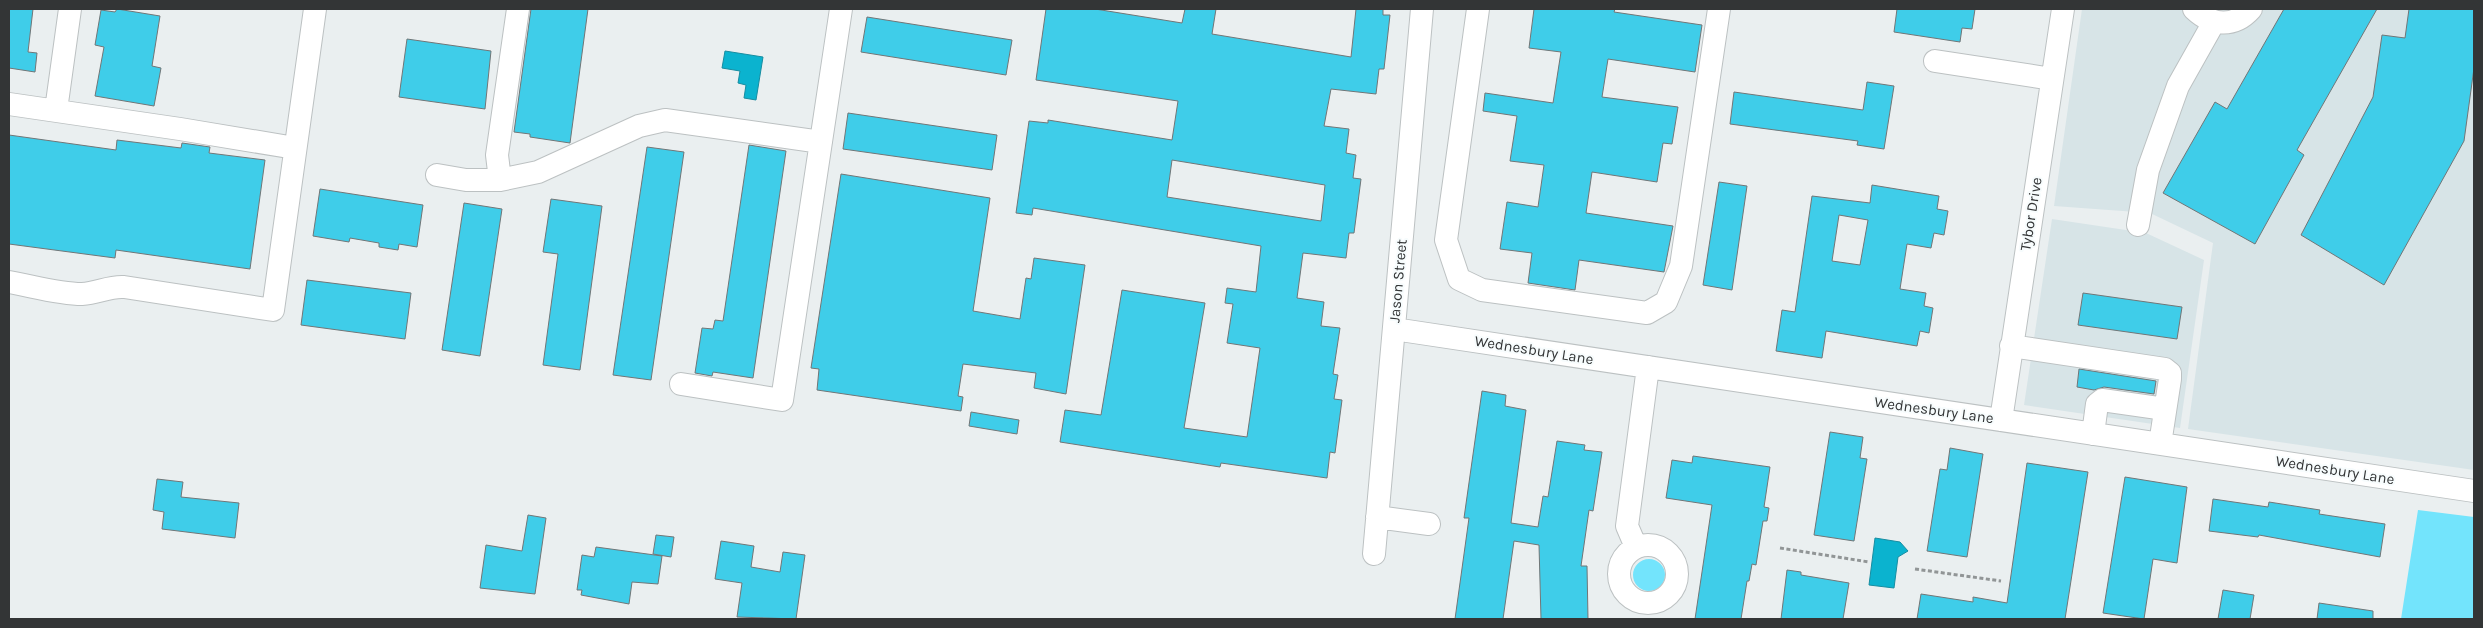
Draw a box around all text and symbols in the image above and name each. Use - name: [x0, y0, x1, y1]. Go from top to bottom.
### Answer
- street label: Tybor Drive: [2016, 176, 2046, 252]
- street label: Jason Street: [1385, 238, 1411, 324]
- street label: Wednesbury Lane: [1473, 332, 1595, 368]
- street label: Wednesbury Lane: [1873, 393, 1995, 427]
- street label: Wednesbury Lane: [2274, 452, 2396, 488]

